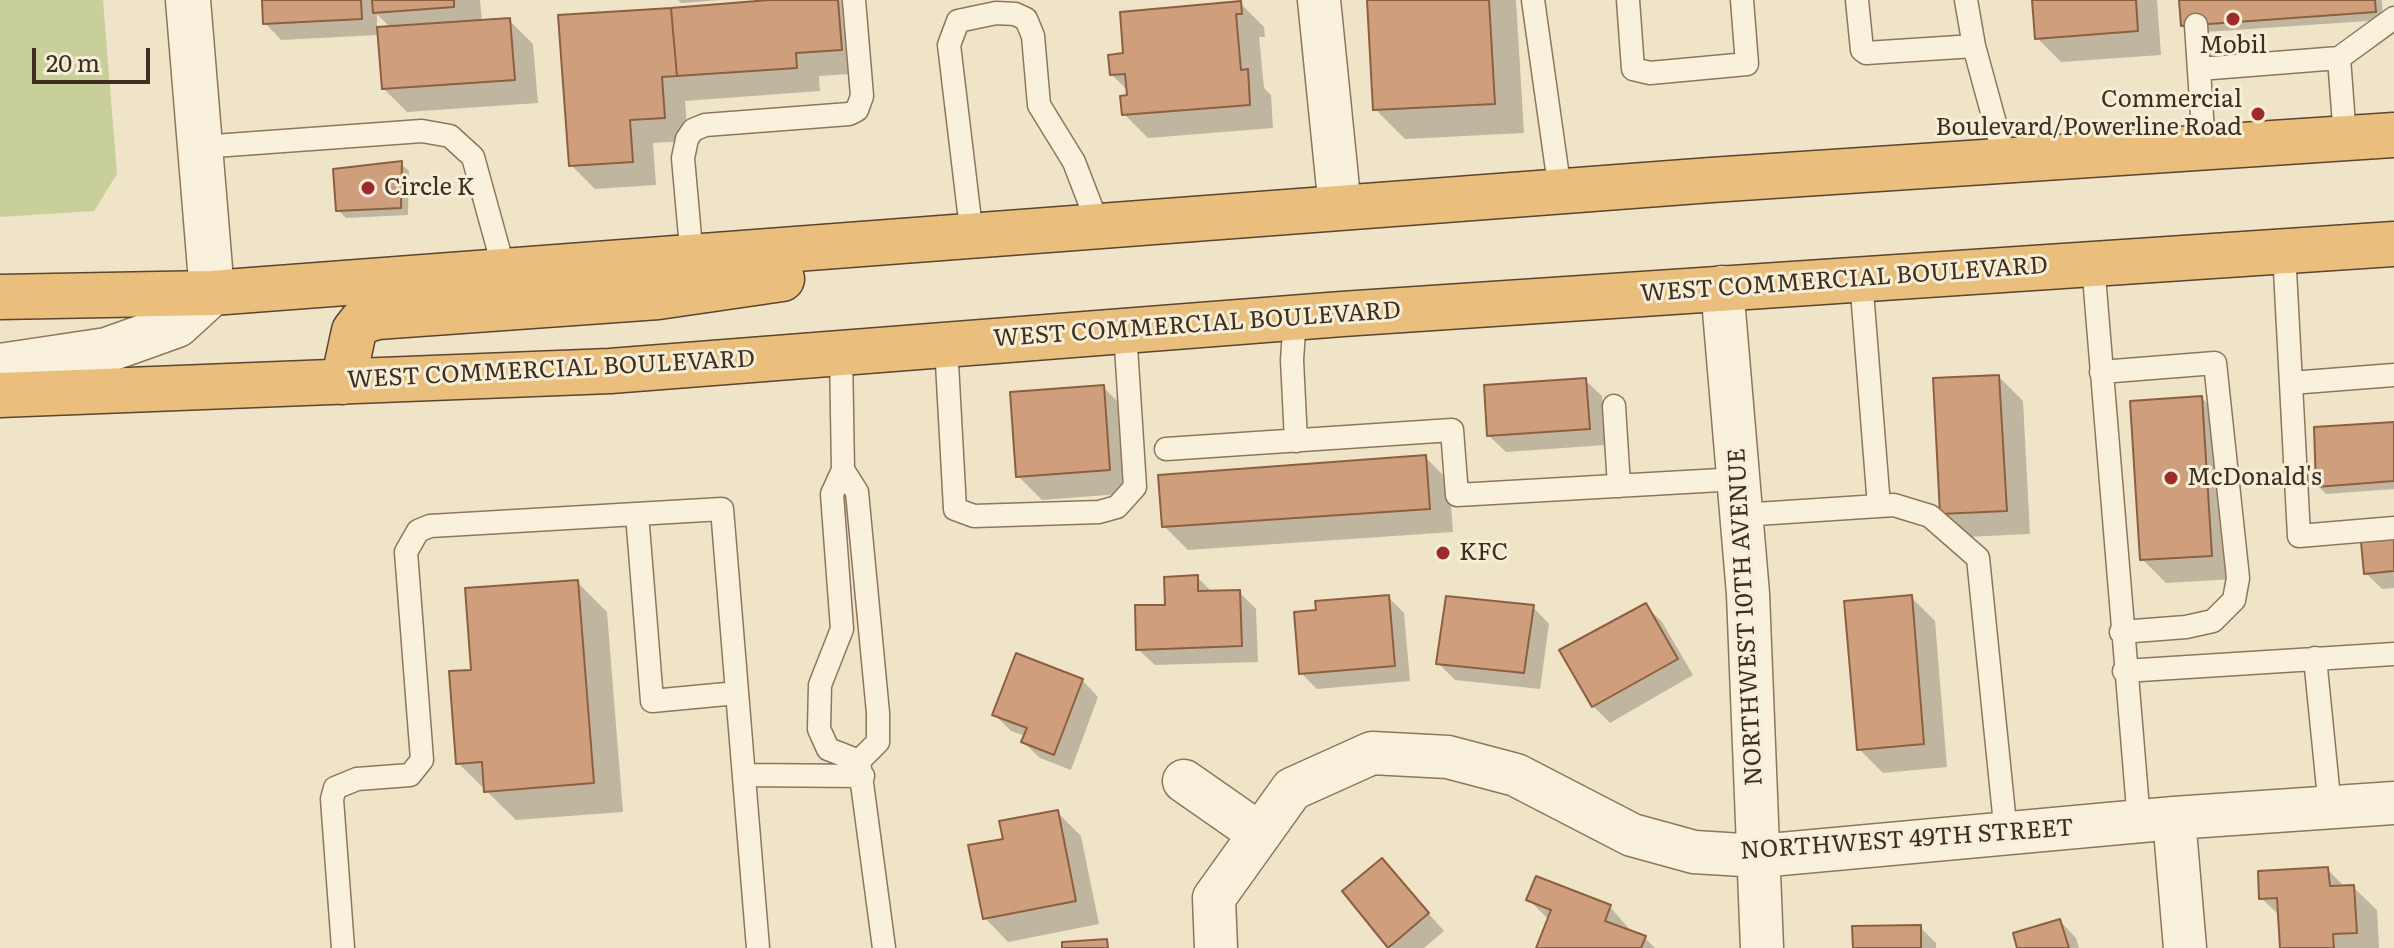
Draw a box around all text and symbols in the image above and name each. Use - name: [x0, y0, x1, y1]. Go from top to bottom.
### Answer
- marker: Mobil: [2224, 10, 2242, 28]
- scale bar: [36, 32, 154, 82]
- place label: Mobil: [2199, 32, 2267, 60]
- text: 20 m: [46, 44, 100, 79]
- place label: Commercial Boulevard/Powerline Road: [1936, 86, 2242, 142]
- marker: Commercial Boulevard/Powerline Road: [2249, 105, 2267, 123]
- place label: Circle K: [384, 174, 475, 202]
- marker: Circle K: [359, 179, 377, 197]
- street label: WEST COMMERCIAL BOULEVARD: [1639, 251, 2049, 309]
- street label: WEST COMMERCIAL BOULEVARD: [992, 296, 1402, 354]
- street label: WEST COMMERCIAL BOULEVARD: [346, 345, 756, 395]
- street label: NORTHWEST 10TH AVENUE: [1723, 447, 1769, 787]
- place label: McDonald's: [2187, 464, 2322, 492]
- marker: McDonald's: [2162, 469, 2180, 487]
- place label: KFC: [1459, 539, 1508, 567]
- marker: KFC: [1434, 544, 1452, 562]
- street label: NORTHWEST 49TH STREET: [1739, 814, 2075, 866]

